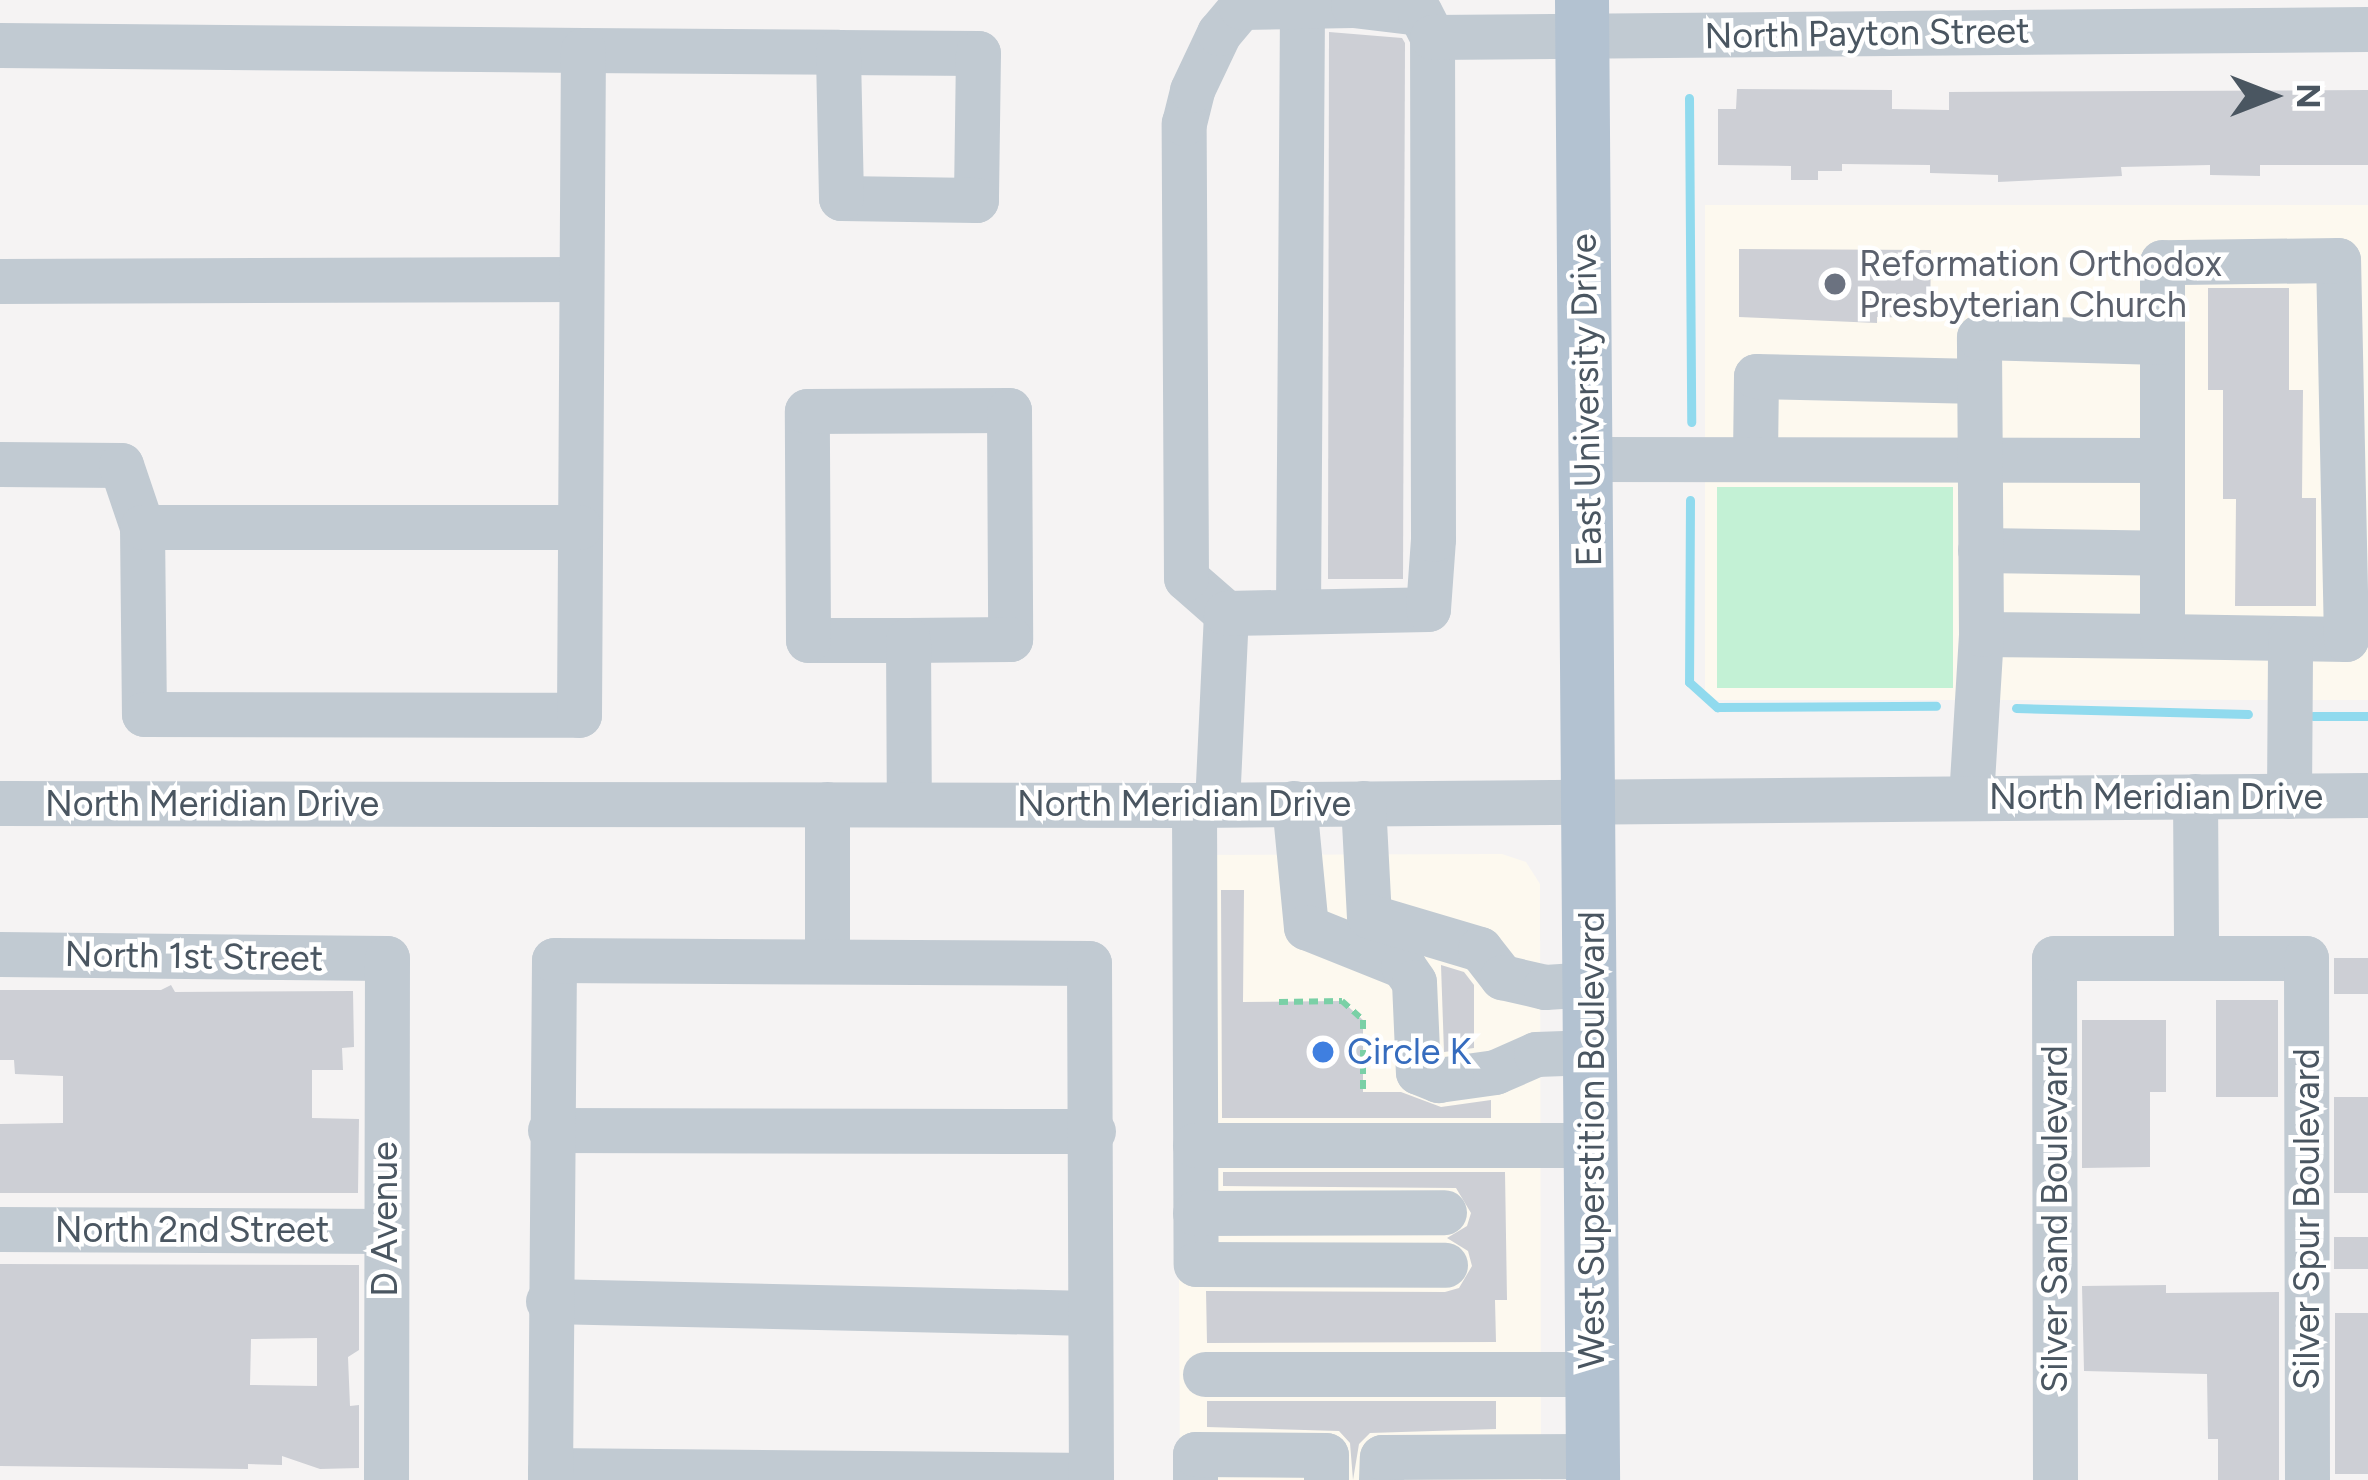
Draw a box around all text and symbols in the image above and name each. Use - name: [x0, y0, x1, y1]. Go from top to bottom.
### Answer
- street label: North Payton Street: [1704, 9, 2030, 57]
- north arrow: [2212, 36, 2332, 156]
- text: N: [2289, 83, 2328, 109]
- street label: East University Drive: [1561, 233, 1611, 567]
- place label: Reformation Orthodox Presbyterian Church: [1859, 241, 2222, 326]
- marker: Reformation Orthodox Presbyterian Church: [1822, 271, 1848, 297]
- street label: North Meridian Drive: [1989, 775, 2323, 819]
- street label: North Meridian Drive: [45, 782, 379, 826]
- street label: North Meridian Drive: [1017, 782, 1351, 826]
- street label: West Superstition Boulevard: [1570, 911, 1614, 1369]
- street label: North 1st Street: [64, 932, 324, 980]
- place label: Circle K: [1347, 1030, 1471, 1074]
- marker: Circle K: [1310, 1039, 1336, 1065]
- street label: Silver Sand Boulevard: [2033, 1045, 2077, 1393]
- street label: Silver Spur Boulevard: [2285, 1048, 2329, 1390]
- street label: D Avenue: [363, 1141, 407, 1297]
- street label: North 2nd Street: [55, 1208, 329, 1252]

